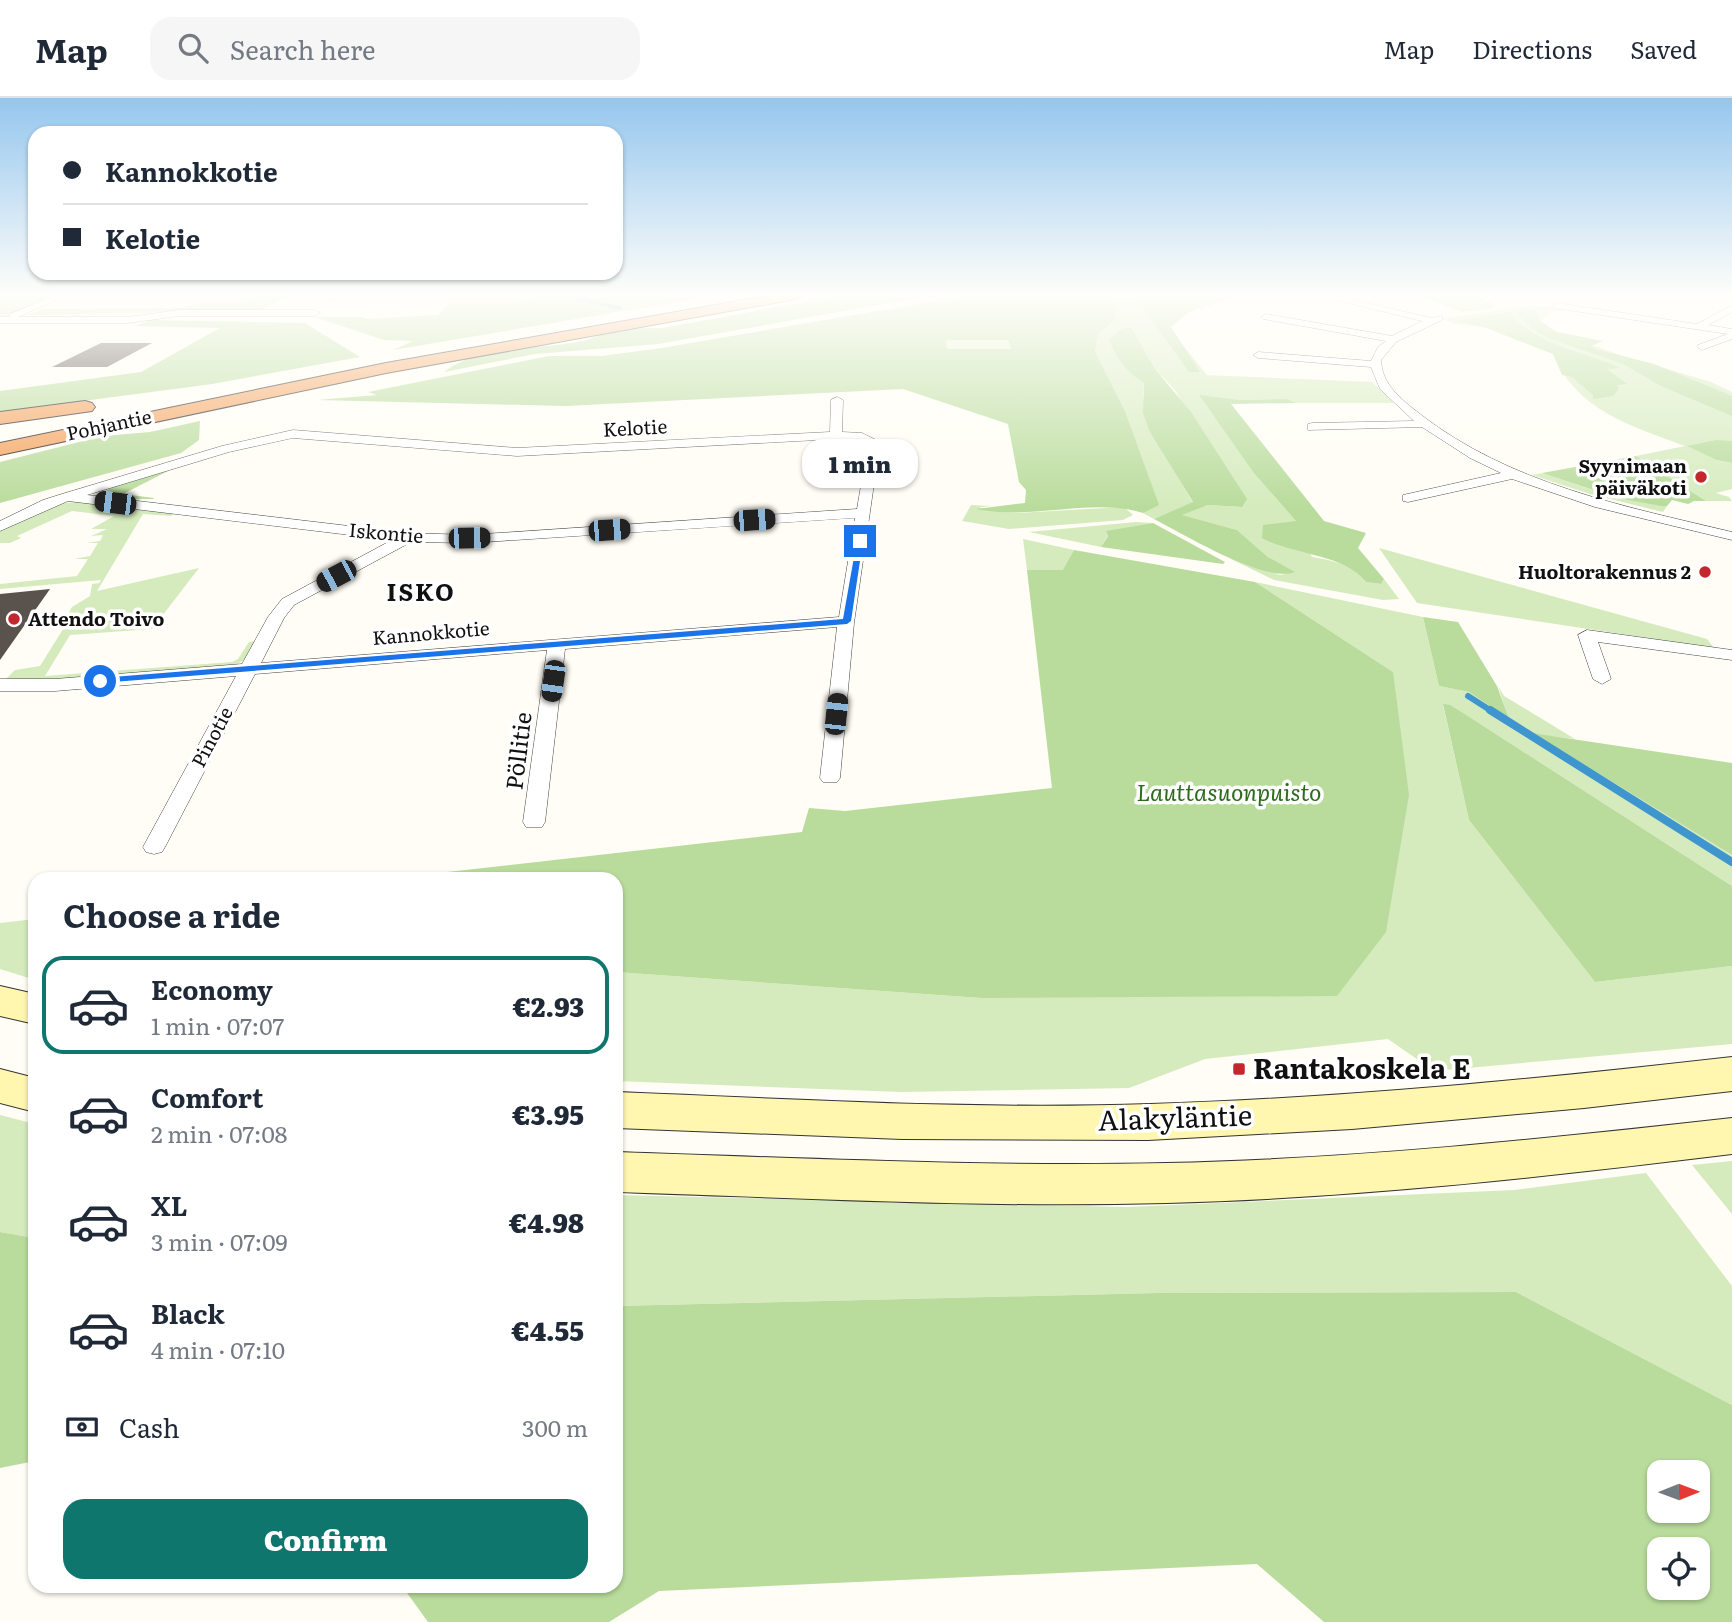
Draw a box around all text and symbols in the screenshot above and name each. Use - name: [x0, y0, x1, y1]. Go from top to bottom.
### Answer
- search box: [150, 17, 640, 80]
- text: Map: [35, 24, 108, 73]
- icon: search: [174, 29, 212, 67]
- text: Search here: [230, 29, 376, 68]
- text: Map: [1383, 31, 1434, 66]
- text: Directions: [1472, 31, 1592, 66]
- text: Saved: [1630, 31, 1697, 66]
- text: Kannokkotie: [105, 151, 278, 190]
- text: Kelotie: [105, 218, 200, 257]
- street label: Pohjantie: [64, 401, 154, 447]
- street label: Kelotie: [602, 411, 668, 443]
- callout: 1 min: [802, 440, 918, 488]
- text: 1 min: [829, 446, 891, 480]
- place label: Syynimaan päiväkoti: [1578, 451, 1687, 501]
- marker: Syynimaan päiväkoti: [1693, 469, 1709, 485]
- car: [93, 490, 138, 516]
- car: [733, 508, 776, 532]
- street label: Iskontie: [348, 515, 425, 549]
- car: [588, 518, 631, 542]
- route end: [844, 525, 876, 557]
- car: [448, 527, 491, 549]
- car: [313, 557, 360, 595]
- place label: Huoltorakennus 2: [1518, 557, 1691, 585]
- marker: Huoltorakennus 2: [1697, 564, 1713, 580]
- district label: ISKO: [386, 573, 456, 608]
- place label: Attendo Toivo: [28, 604, 164, 632]
- marker: Attendo Toivo: [6, 611, 22, 627]
- street label: Kannokkotie: [371, 613, 491, 651]
- car: [540, 659, 567, 703]
- route start: [84, 665, 116, 697]
- car: [824, 692, 849, 736]
- street label: Pinotie: [184, 701, 239, 772]
- street label: Pöllitie: [495, 710, 539, 792]
- park label: Lauttasuonpuisto: [1136, 774, 1322, 808]
- text: Choose a ride: [63, 890, 280, 938]
- text: Economy: [151, 969, 273, 1008]
- icon: car: [67, 974, 130, 1037]
- text: €2.93: [513, 986, 584, 1025]
- text: 1 min · 07:07: [151, 1008, 284, 1042]
- place label: Rantakoskela E: [1253, 1046, 1471, 1088]
- marker: Rantakoskela E: [1231, 1061, 1247, 1077]
- text: Comfort: [151, 1077, 263, 1116]
- icon: car: [67, 1082, 130, 1145]
- street label: Alakyläntie: [1097, 1092, 1253, 1140]
- text: €3.95: [512, 1094, 584, 1133]
- text: 2 min · 07:08: [151, 1116, 287, 1150]
- text: XL: [151, 1185, 188, 1224]
- icon: car: [67, 1190, 130, 1253]
- text: €4.98: [509, 1202, 584, 1241]
- text: 3 min · 07:09: [151, 1224, 288, 1258]
- text: Black: [151, 1293, 225, 1332]
- icon: car: [67, 1298, 130, 1361]
- text: €4.55: [511, 1310, 584, 1349]
- text: 4 min · 07:10: [151, 1332, 285, 1366]
- text: Cash: [119, 1407, 180, 1446]
- icon: cash: [63, 1408, 101, 1446]
- text: 300 m: [522, 1410, 588, 1444]
- north arrow: [1647, 1460, 1710, 1522]
- map controls: [1647, 1460, 1710, 1600]
- button: Confirm: [63, 1499, 588, 1579]
- button: locate: [1647, 1537, 1710, 1600]

